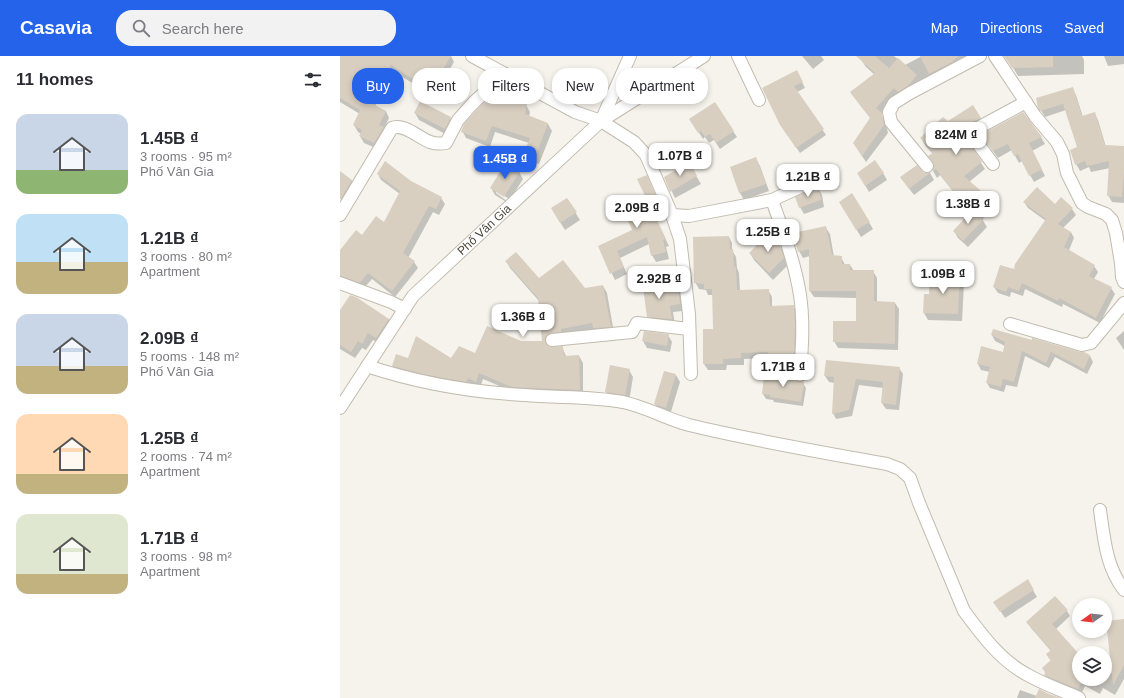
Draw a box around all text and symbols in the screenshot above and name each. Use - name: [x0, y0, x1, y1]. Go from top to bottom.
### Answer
- search box: [116, 10, 396, 46]
- text: Casavia: [20, 17, 92, 38]
- icon: search: [130, 17, 152, 39]
- text: Search here: [162, 20, 244, 37]
- text: Map: [931, 20, 958, 36]
- text: Directions: [980, 20, 1042, 36]
- text: Saved: [1064, 20, 1104, 36]
- chip: Buy: [352, 68, 404, 104]
- chip: Rent: [412, 68, 470, 104]
- chip: Filters: [478, 68, 544, 104]
- chip: New: [552, 68, 608, 104]
- chip: Apartment: [616, 68, 708, 104]
- icon: filters: [302, 69, 324, 91]
- text: 11 homes: [16, 70, 94, 89]
- pin: 824M ₫: [923, 122, 989, 156]
- text: 824M ₫: [935, 127, 977, 142]
- text: 1.45B ₫: [140, 129, 199, 148]
- icon: home: [48, 130, 96, 178]
- pin: 1.07B ₫: [643, 143, 717, 177]
- pin: 1.45B ₫: [468, 146, 542, 180]
- text: 1.07B ₫: [658, 148, 702, 163]
- text: 3 rooms · 95 m²: [140, 149, 232, 164]
- text: 1.45B ₫: [483, 151, 527, 166]
- text: Phố Vân Gia: [140, 164, 214, 179]
- pin: 1.21B ₫: [771, 164, 845, 198]
- text: 1.21B ₫: [786, 169, 830, 184]
- pin: 1.38B ₫: [931, 191, 1005, 225]
- pin: 2.09B ₫: [600, 195, 674, 229]
- text: 1.38B ₫: [946, 196, 990, 211]
- text: 2.09B ₫: [615, 200, 659, 215]
- street label: Phố Vân Gia: [455, 201, 514, 258]
- pin: 1.25B ₫: [731, 219, 805, 253]
- text: 1.25B ₫: [746, 224, 790, 239]
- text: 1.21B ₫: [140, 229, 199, 248]
- icon: home: [48, 230, 96, 278]
- text: 3 rooms · 80 m²: [140, 249, 232, 264]
- pin: 1.09B ₫: [906, 261, 980, 295]
- text: Apartment: [140, 264, 200, 279]
- pin: 2.92B ₫: [622, 266, 696, 300]
- text: 1.09B ₫: [921, 266, 965, 281]
- text: 2.92B ₫: [637, 271, 681, 286]
- pin: 1.36B ₫: [486, 304, 560, 338]
- text: 1.36B ₫: [501, 309, 545, 324]
- text: 2.09B ₫: [140, 329, 199, 348]
- icon: home: [48, 330, 96, 378]
- text: 5 rooms · 148 m²: [140, 349, 239, 364]
- pin: 1.71B ₫: [746, 354, 820, 388]
- text: 1.71B ₫: [761, 359, 805, 374]
- text: Phố Vân Gia: [140, 364, 214, 379]
- text: 1.25B ₫: [140, 429, 199, 448]
- icon: home: [48, 430, 96, 478]
- text: 2 rooms · 74 m²: [140, 449, 232, 464]
- text: Apartment: [140, 464, 200, 479]
- text: 1.71B ₫: [140, 529, 199, 548]
- icon: home: [48, 530, 96, 578]
- text: 3 rooms · 98 m²: [140, 549, 232, 564]
- text: Apartment: [140, 564, 200, 579]
- north arrow: [1072, 598, 1112, 638]
- map controls: [1072, 598, 1112, 686]
- button: layers: [1072, 646, 1112, 686]

